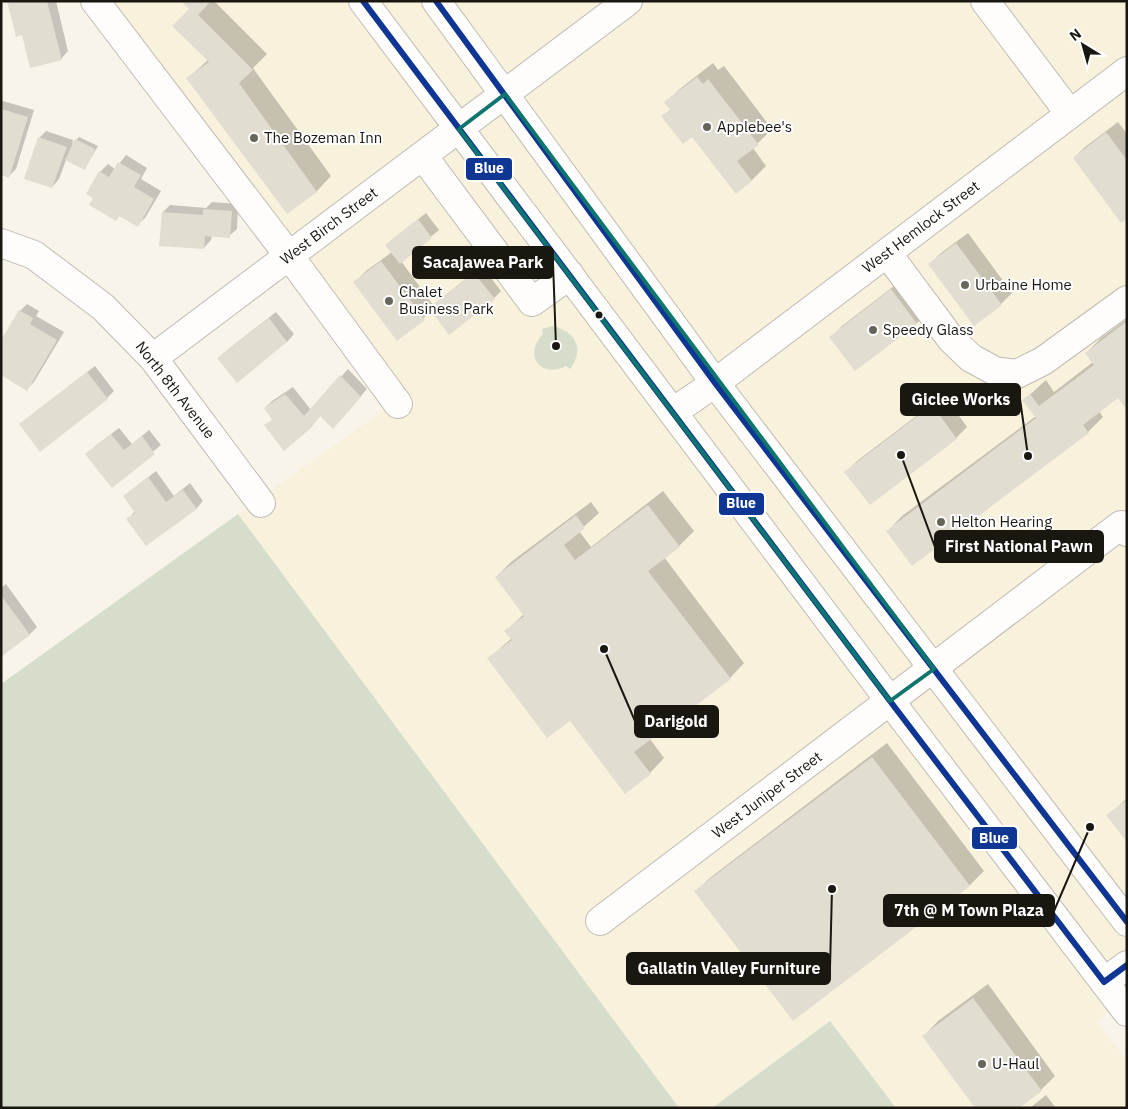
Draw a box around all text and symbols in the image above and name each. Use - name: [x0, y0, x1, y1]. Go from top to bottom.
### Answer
- north arrow: [1058, 20, 1108, 70]
- text: N: [1066, 24, 1085, 45]
- place label: Applebee's: [717, 117, 792, 136]
- marker: Applebee's: [701, 121, 713, 133]
- place label: The Bozeman Inn: [264, 128, 382, 147]
- marker: The Bozeman Inn: [248, 132, 260, 144]
- line badge: Blue: [465, 157, 513, 181]
- text: Blue: [474, 159, 504, 177]
- street label: West Hemlock Street: [858, 176, 983, 277]
- street label: West Birch Street: [276, 183, 381, 268]
- callout: Sacajawea Park: [413, 247, 553, 278]
- text: Sacajawea Park: [423, 252, 544, 272]
- place label: Urbaine Home: [975, 275, 1072, 294]
- marker: Urbaine Home: [959, 279, 971, 291]
- place label: Chalet Business Park: [399, 282, 494, 318]
- marker: Chalet Business Park: [383, 295, 395, 307]
- unlabelled marker: [594, 310, 604, 320]
- place label: Speedy Glass: [883, 320, 974, 339]
- marker: Speedy Glass: [867, 324, 879, 336]
- street label: North 8th Avenue: [131, 337, 219, 442]
- callout: Giclee Works: [901, 384, 1020, 415]
- text: Giclee Works: [912, 389, 1010, 409]
- line badge: Blue: [718, 492, 765, 516]
- text: Blue: [726, 494, 756, 512]
- place label: Helton Hearing: [951, 512, 1052, 531]
- marker: Helton Hearing: [935, 516, 947, 528]
- callout: First National Pawn: [935, 531, 1103, 562]
- text: First National Pawn: [945, 536, 1093, 556]
- callout: Darigold: [635, 706, 718, 737]
- text: Darigold: [644, 711, 708, 731]
- street label: West Juniper Street: [708, 747, 826, 842]
- line badge: Blue: [971, 826, 1018, 850]
- text: Blue: [979, 829, 1009, 847]
- callout: 7th @ M Town Plaza: [884, 895, 1054, 926]
- text: 7th @ M Town Plaza: [894, 900, 1044, 920]
- callout: Gallatin Valley Furniture: [627, 953, 830, 984]
- text: Gallatin Valley Furniture: [638, 958, 820, 978]
- place label: U-Haul: [992, 1054, 1039, 1073]
- marker: U-Haul: [976, 1058, 988, 1070]

